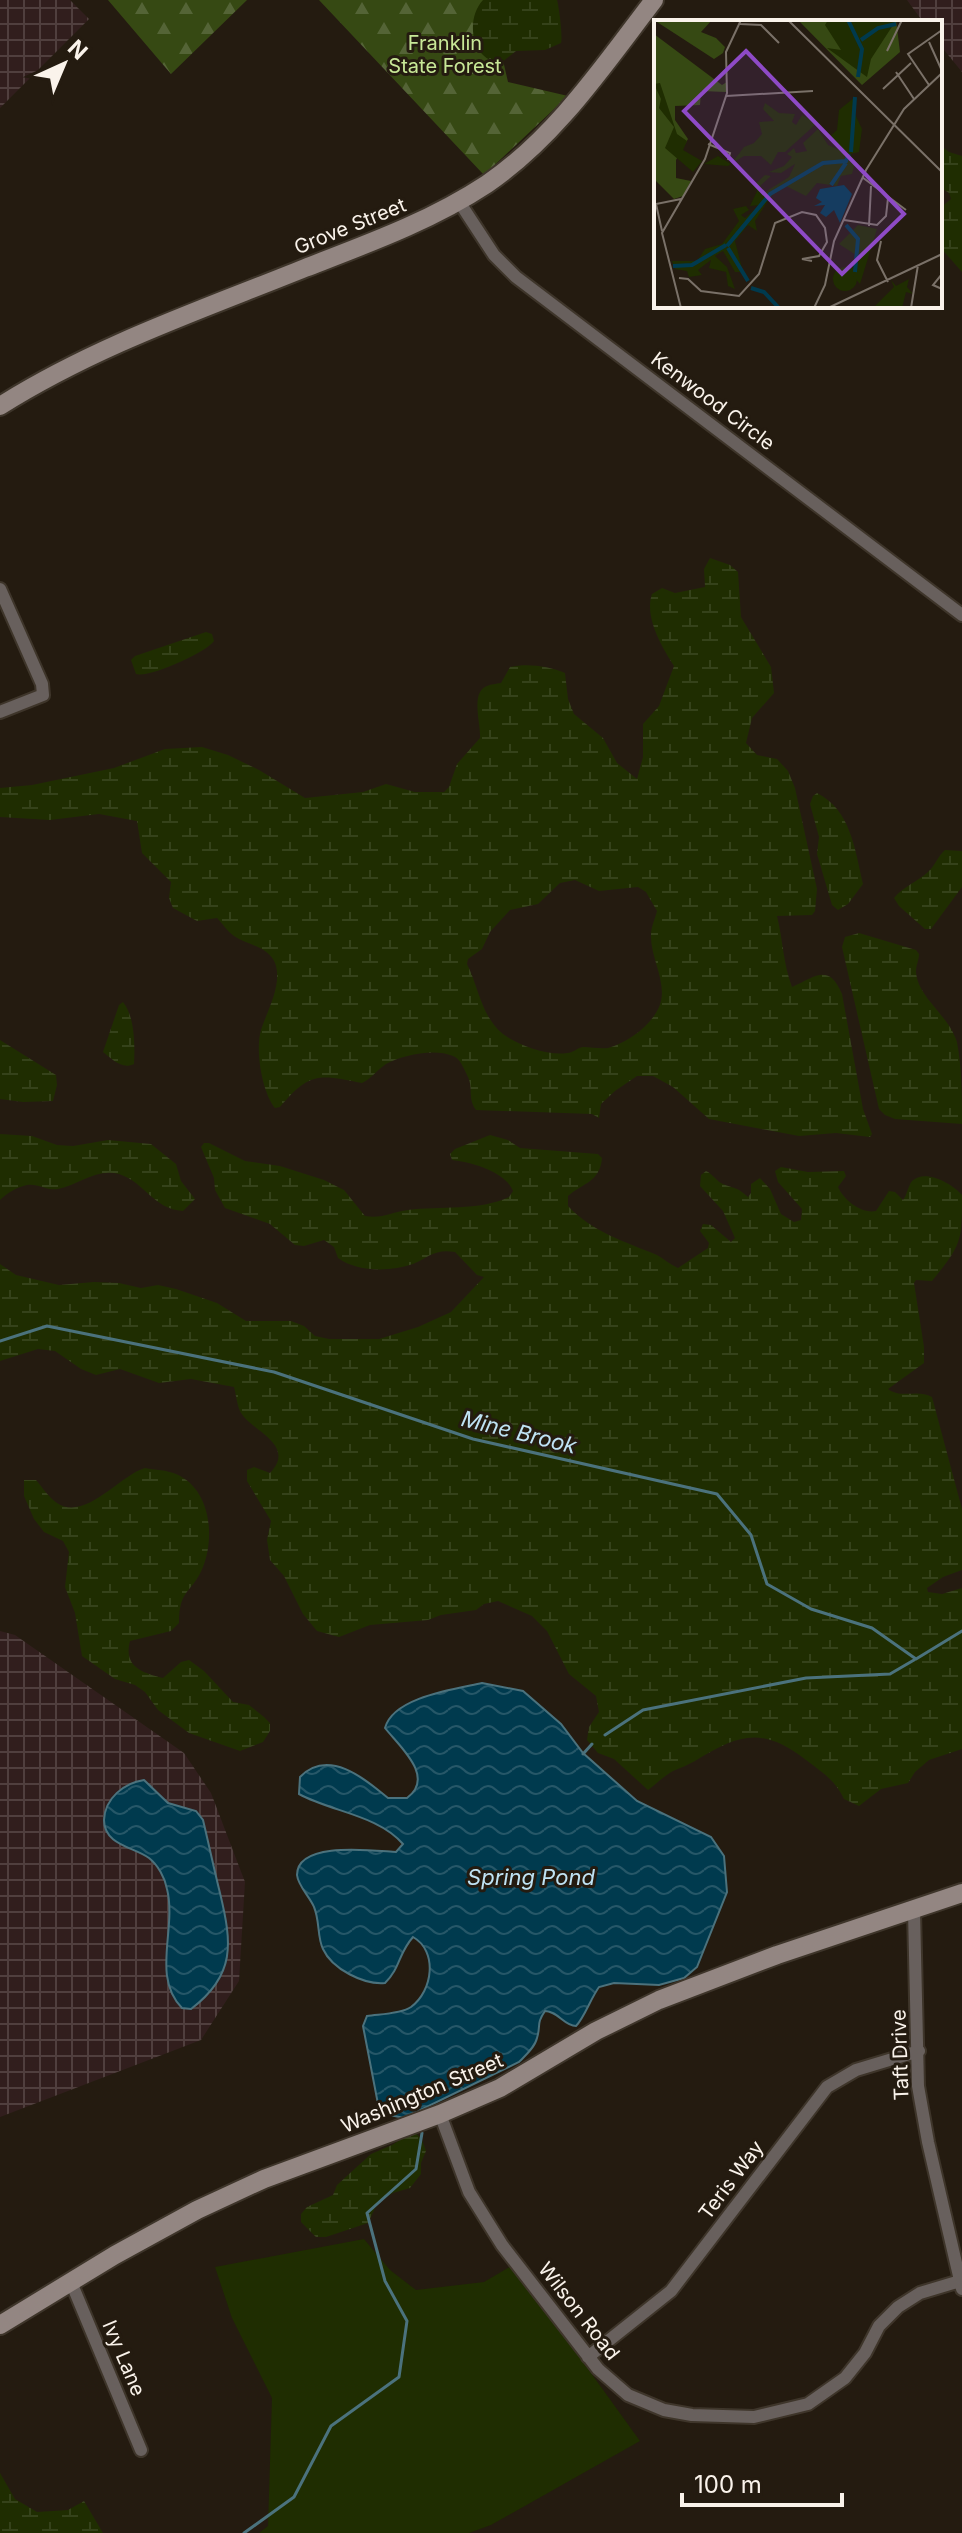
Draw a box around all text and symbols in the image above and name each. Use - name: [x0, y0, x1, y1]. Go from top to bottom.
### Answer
- inset map: [654, 20, 942, 308]
- north arrow: [24, 24, 104, 104]
- park label: Franklin State Forest: [388, 31, 502, 78]
- text: N: [63, 34, 93, 65]
- street label: Grove Street: [291, 193, 410, 259]
- street label: Kenwood Circle: [646, 347, 780, 455]
- water label: Mine Brook: [459, 1405, 580, 1459]
- water label: Spring Pond: [467, 1864, 595, 1890]
- street label: Taft Drive: [886, 2009, 914, 2101]
- street label: Washington Street: [337, 2048, 507, 2138]
- street label: Teris Way: [694, 2136, 768, 2224]
- street label: Wilson Road: [533, 2257, 625, 2365]
- street label: Ivy Lane: [97, 2317, 151, 2399]
- scale bar: [682, 2457, 842, 2507]
- text: 100 m: [694, 2470, 762, 2499]

